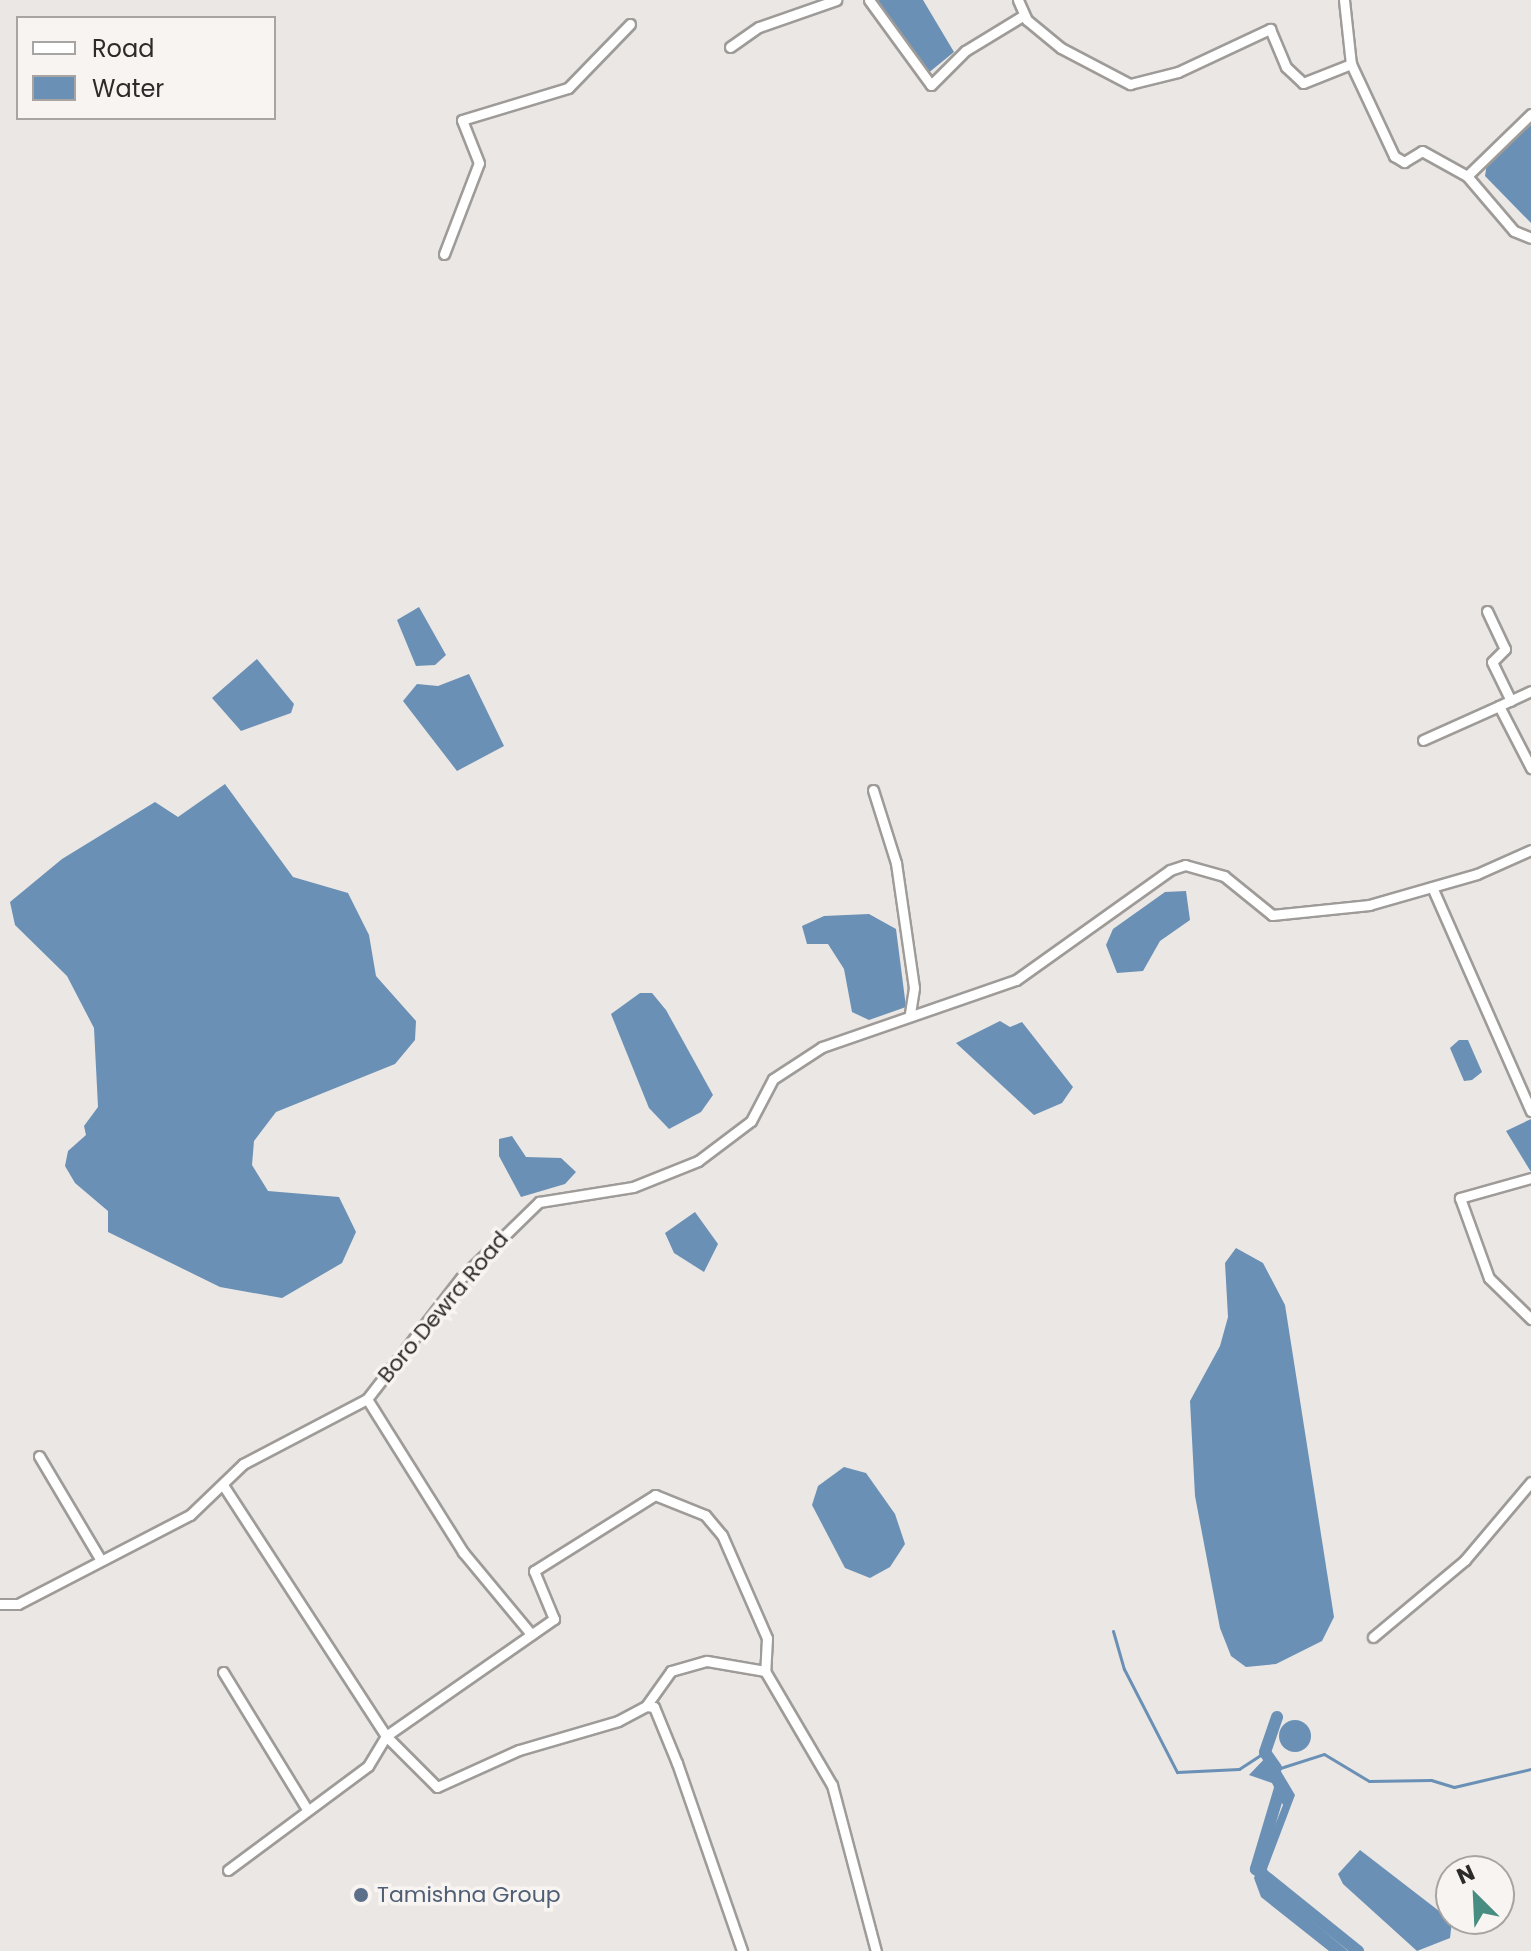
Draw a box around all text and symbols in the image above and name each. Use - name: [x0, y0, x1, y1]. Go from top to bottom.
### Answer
- legend: [16, 16, 276, 120]
- text: Road: [92, 32, 154, 65]
- text: Water: [92, 72, 164, 105]
- street label: Boro Dewra Road: [372, 1226, 514, 1388]
- north arrow: [1435, 1855, 1515, 1935]
- text: N: [1452, 1857, 1480, 1892]
- place label: Tamishna Group: [377, 1882, 561, 1908]
- marker: Tamishna Group: [352, 1886, 370, 1904]

